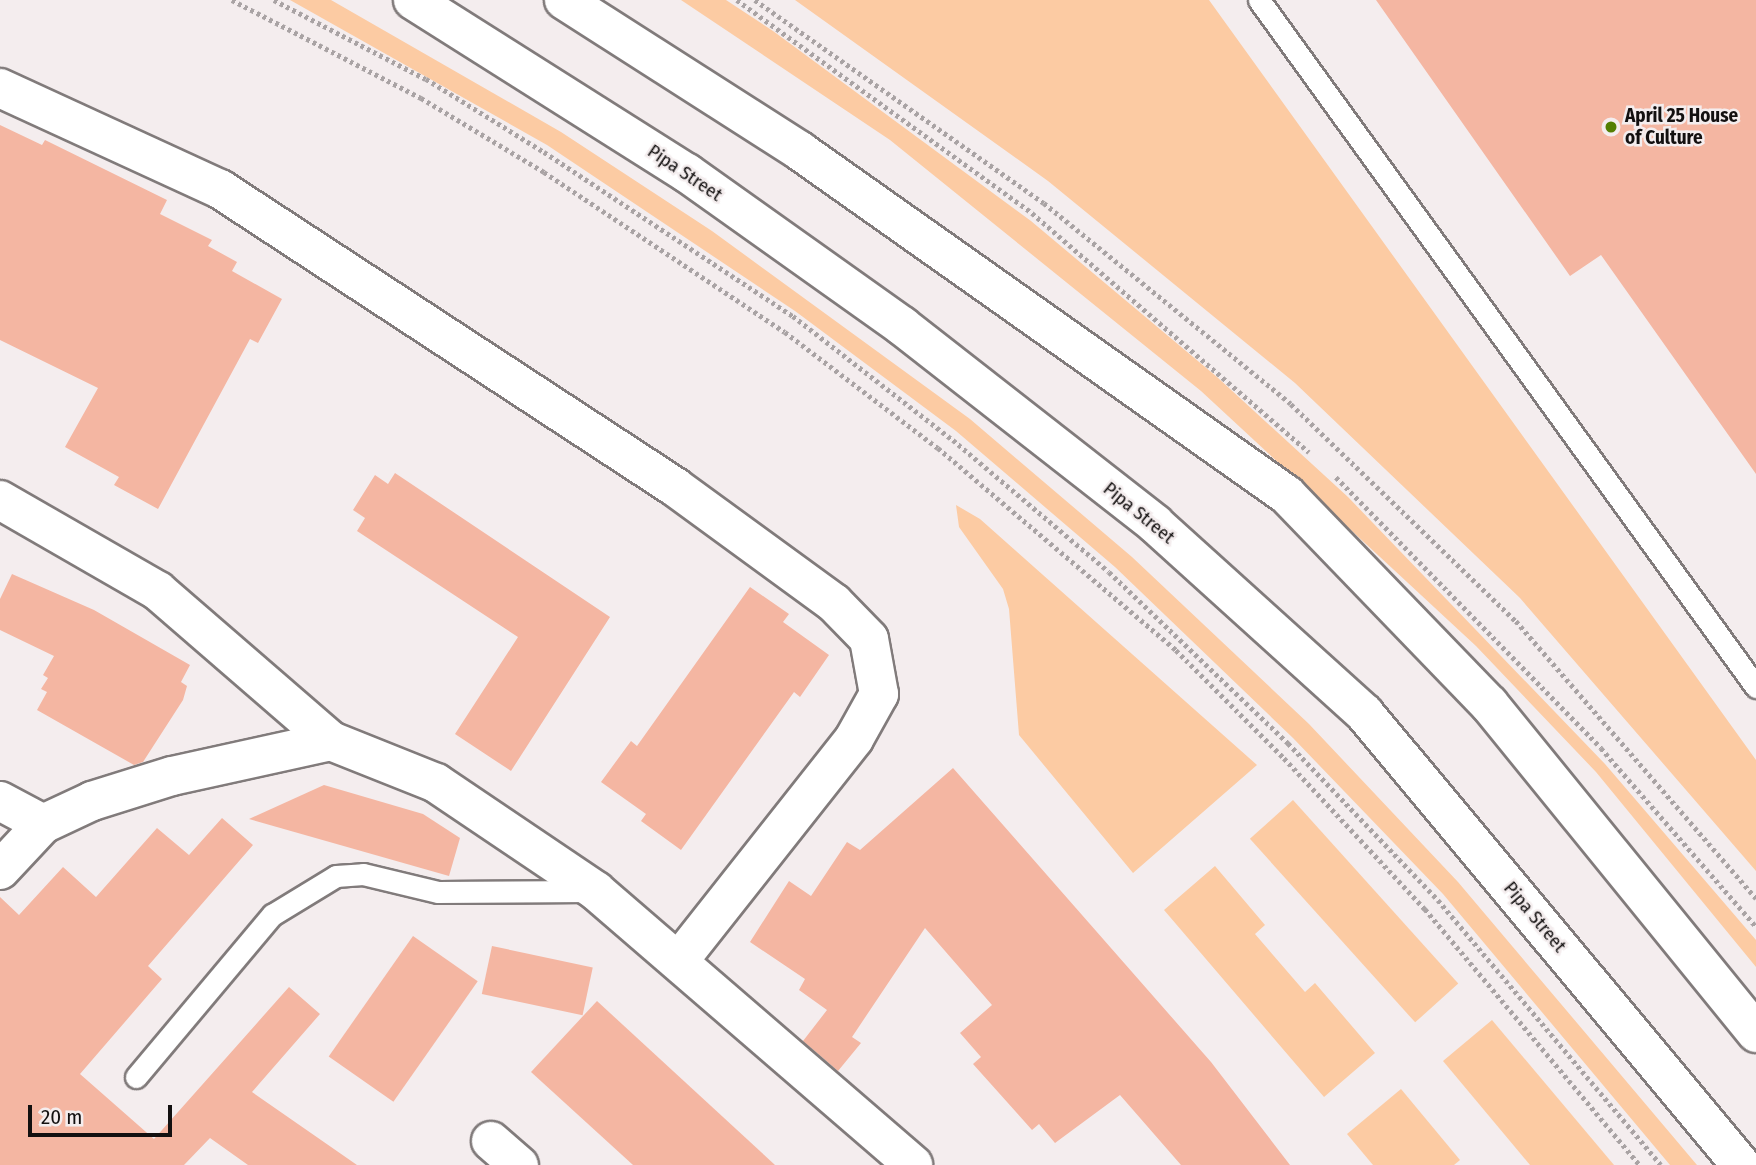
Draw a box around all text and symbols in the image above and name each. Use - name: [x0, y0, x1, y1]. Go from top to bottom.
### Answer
- place label: April 25 House of Culture: [1625, 105, 1738, 149]
- marker: April 25 House of Culture: [1603, 119, 1619, 135]
- street label: Pipa Street: [643, 140, 727, 206]
- street label: Pipa Street: [1099, 477, 1179, 549]
- street label: Pipa Street: [1499, 877, 1571, 957]
- scale bar: [32, 1092, 175, 1136]
- text: 20 m: [41, 1104, 82, 1130]

